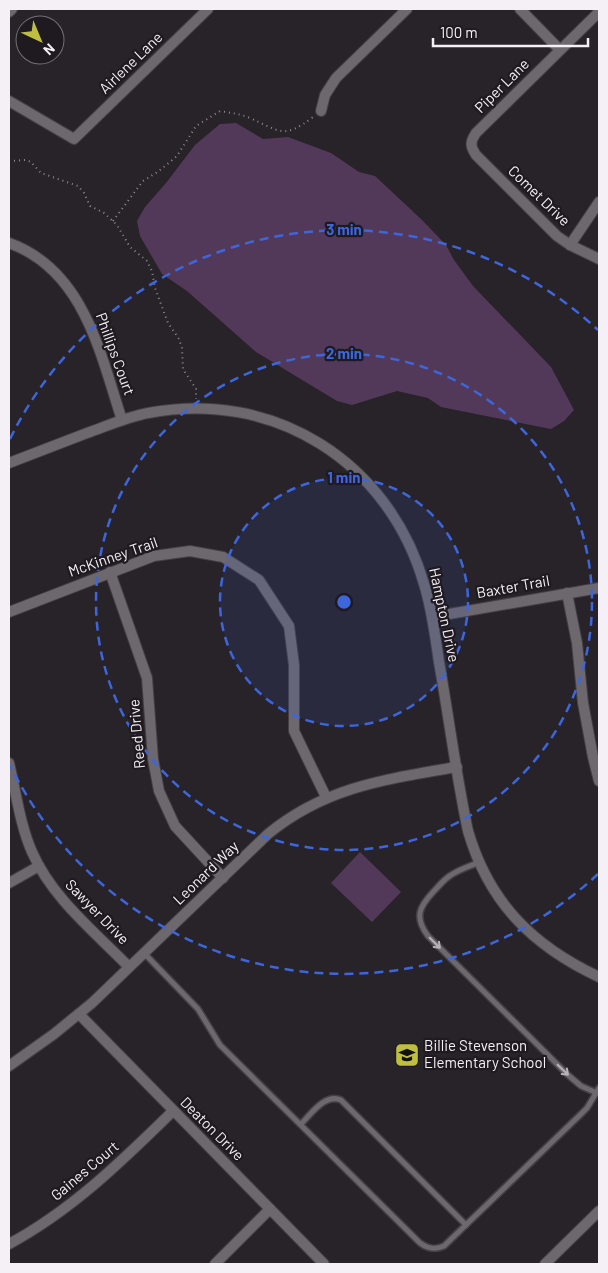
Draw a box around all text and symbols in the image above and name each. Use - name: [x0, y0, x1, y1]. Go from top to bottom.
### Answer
- north arrow: [15, 15, 65, 65]
- scale bar: [433, 15, 588, 47]
- text: 100 m: [440, 23, 478, 41]
- street label: Airlene Lane: [95, 28, 166, 97]
- text: N: [40, 40, 59, 59]
- street label: Piper Lane: [470, 54, 532, 116]
- street label: Comet Drive: [505, 161, 574, 229]
- text: 3 min: [326, 220, 362, 238]
- street label: Phillips Court: [93, 310, 139, 397]
- text: 2 min: [326, 344, 362, 362]
- text: 1 min: [328, 468, 360, 486]
- street label: McKinney Trail: [66, 532, 160, 580]
- street label: Hampton Drive: [426, 566, 464, 664]
- street label: Baxter Trail: [475, 571, 551, 601]
- centre of rings: [335, 593, 353, 611]
- street label: Reed Drive: [124, 699, 148, 770]
- street label: Leonard Way: [169, 837, 242, 908]
- street label: Sawyer Drive: [62, 875, 133, 948]
- one-way arrow: [429, 937, 441, 949]
- place label: Billie Stevenson Elementary School: [424, 1036, 546, 1071]
- school or university icon: Billie Stevenson Elementary School: [394, 1042, 420, 1068]
- one-way arrow: [556, 1064, 569, 1076]
- street label: Deaton Drive: [177, 1093, 248, 1164]
- street label: Gaines Court: [47, 1137, 122, 1204]

